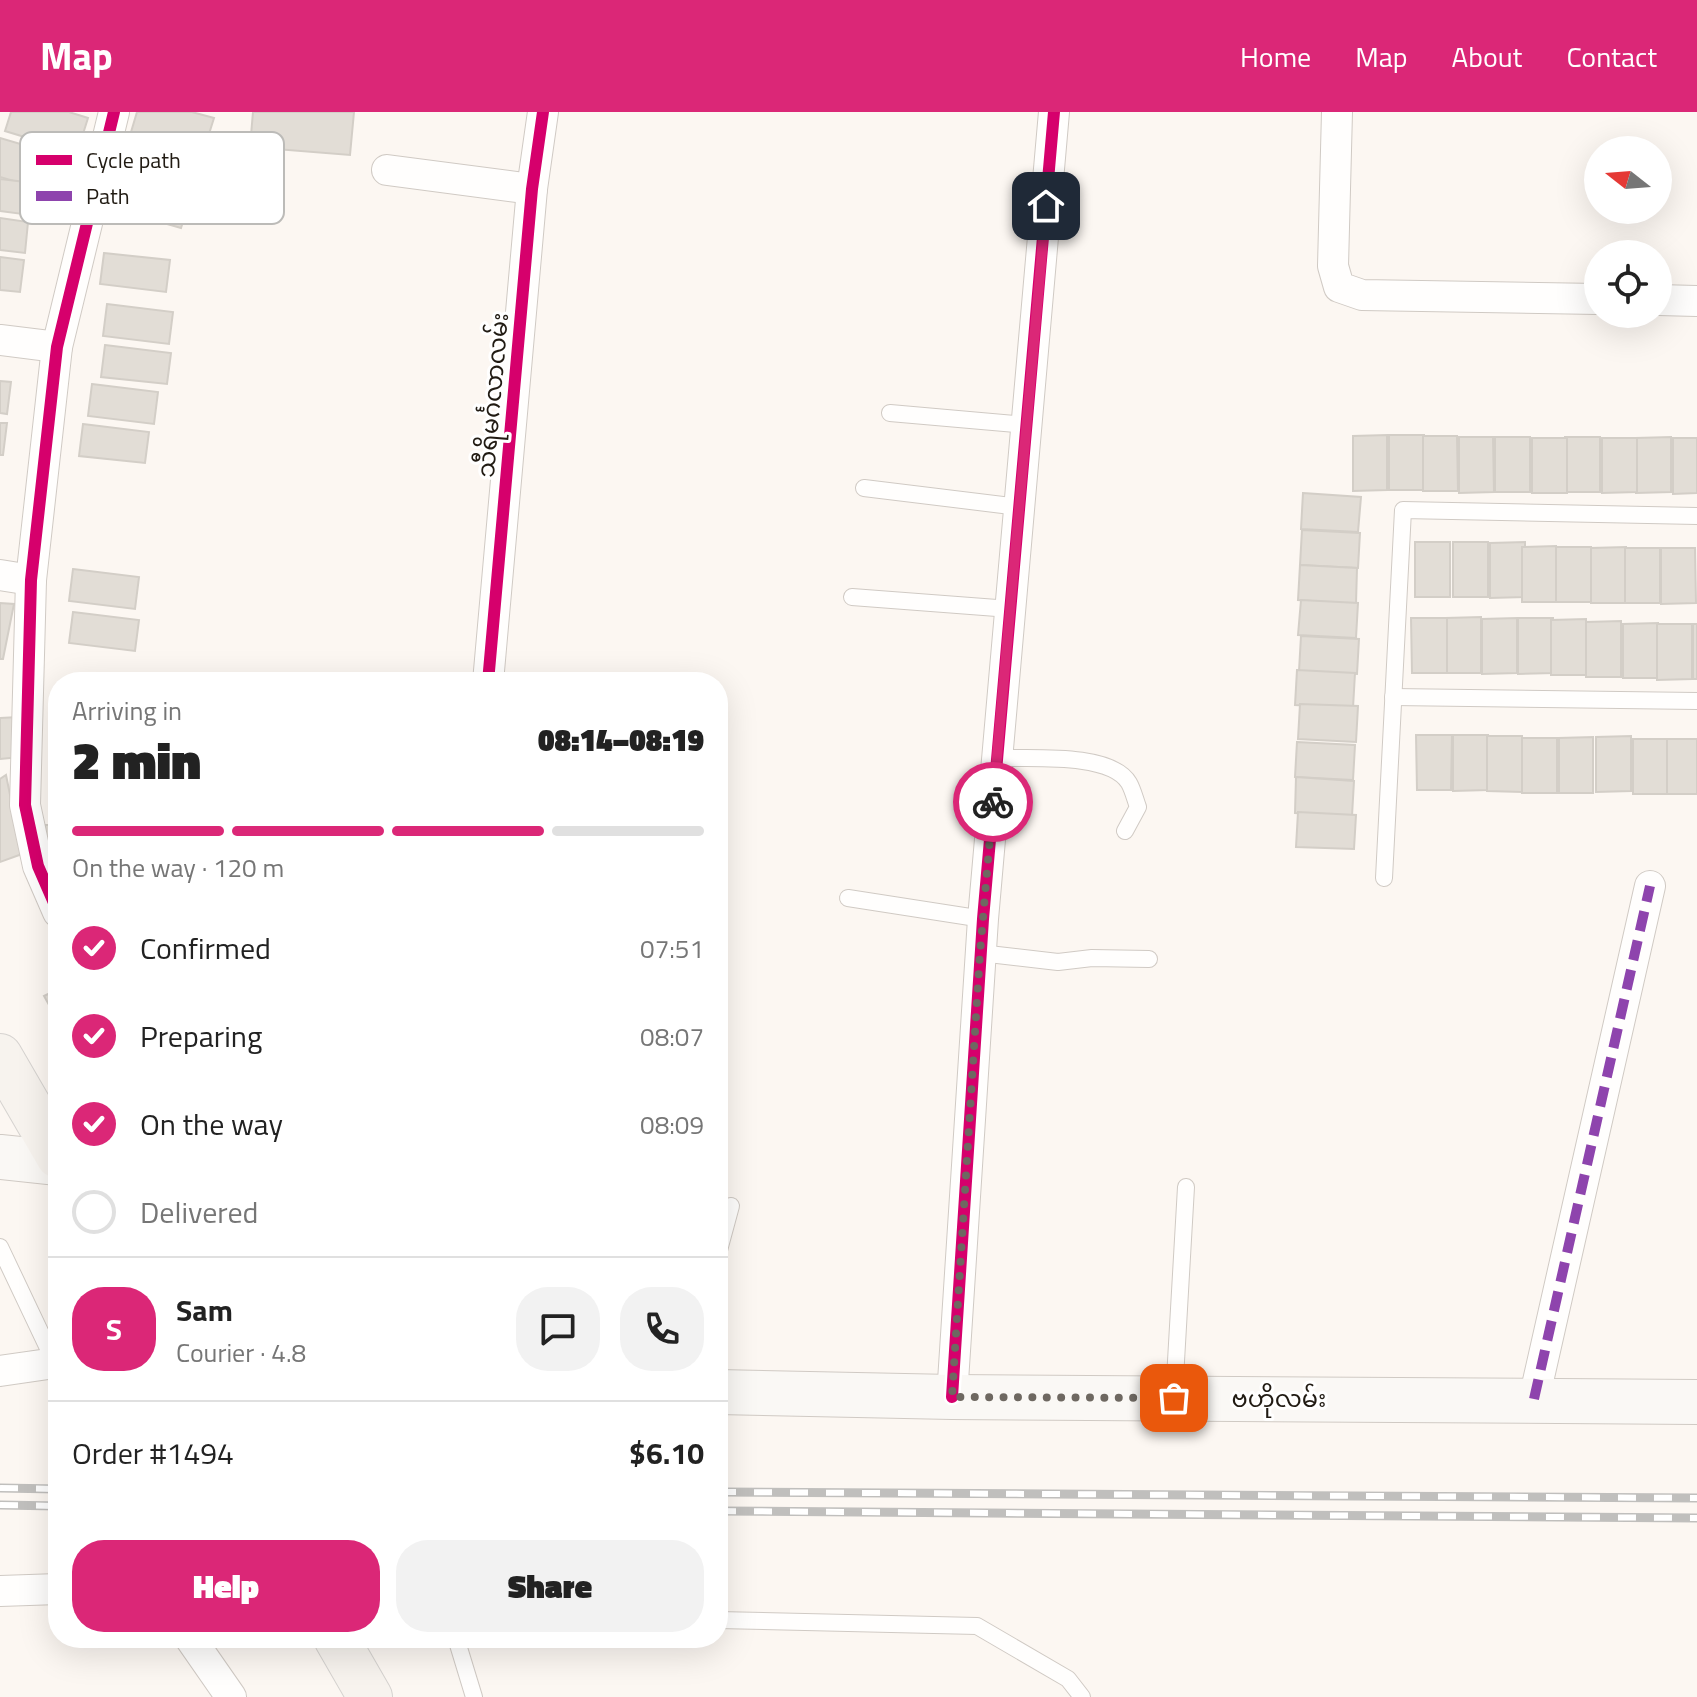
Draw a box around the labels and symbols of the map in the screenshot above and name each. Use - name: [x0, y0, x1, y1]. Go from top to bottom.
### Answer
- legend: [20, 132, 284, 224]
- north arrow: [1584, 136, 1672, 224]
- text: Cycle path: [86, 143, 181, 177]
- pin: [1012, 172, 1080, 240]
- text: Path: [86, 179, 130, 213]
- street label: သီရိမင်္ဂလာလမ်း: [467, 311, 519, 479]
- courier: [953, 762, 1033, 842]
- pin: [1140, 1364, 1208, 1432]
- street label: ဗဟိုလမ်း: [1232, 1380, 1326, 1418]

